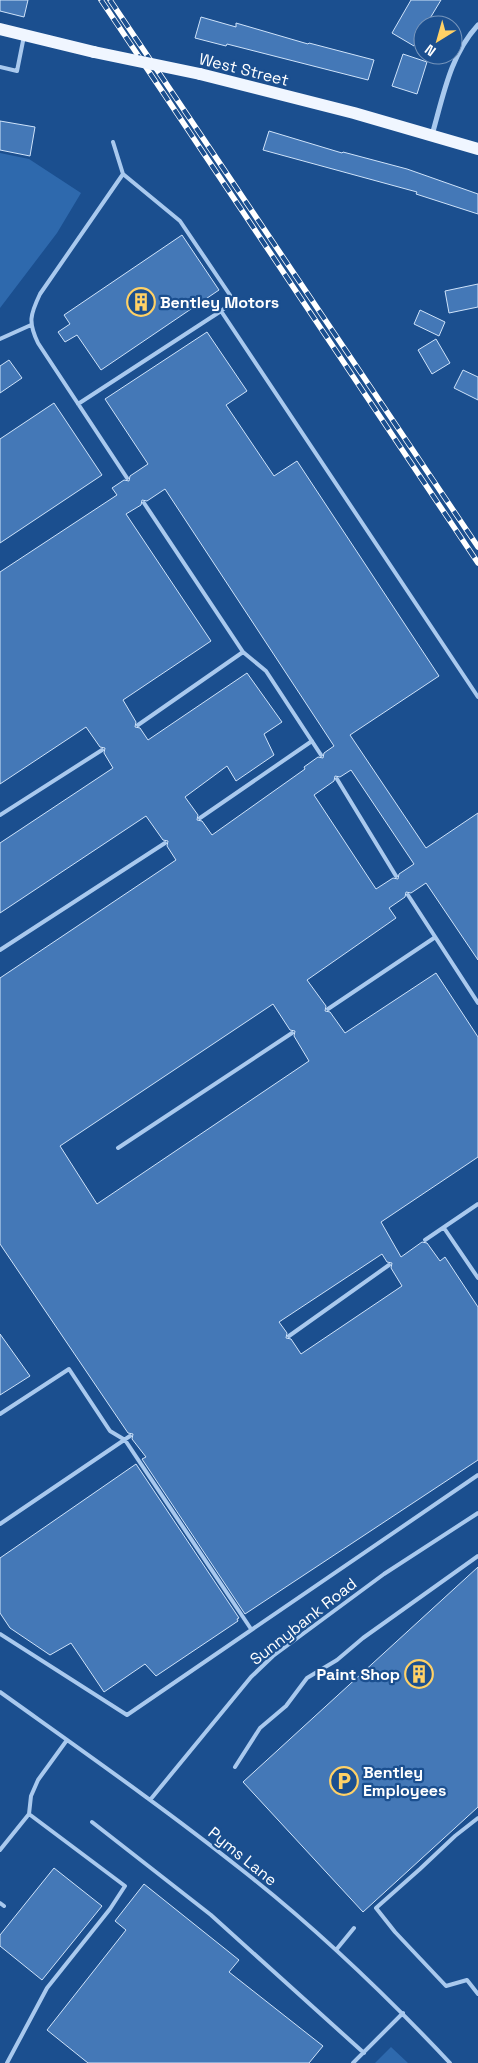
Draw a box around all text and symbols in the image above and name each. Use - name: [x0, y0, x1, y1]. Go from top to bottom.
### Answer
- north arrow: [413, 15, 463, 65]
- text: N: [421, 40, 439, 60]
- street label: West Street: [197, 48, 291, 91]
- building icon: Bentley Motors: [126, 287, 156, 317]
- place label: Bentley Motors: [160, 292, 279, 313]
- street label: Sunnybank Road: [246, 1573, 361, 1670]
- building icon: Paint Shop: [404, 1659, 434, 1689]
- place label: Paint Shop: [316, 1664, 400, 1685]
- place label: Bentley Employees: [363, 1762, 447, 1801]
- parking icon: Bentley Employees: [329, 1766, 359, 1796]
- street label: Pyms Lane: [204, 1822, 282, 1891]

